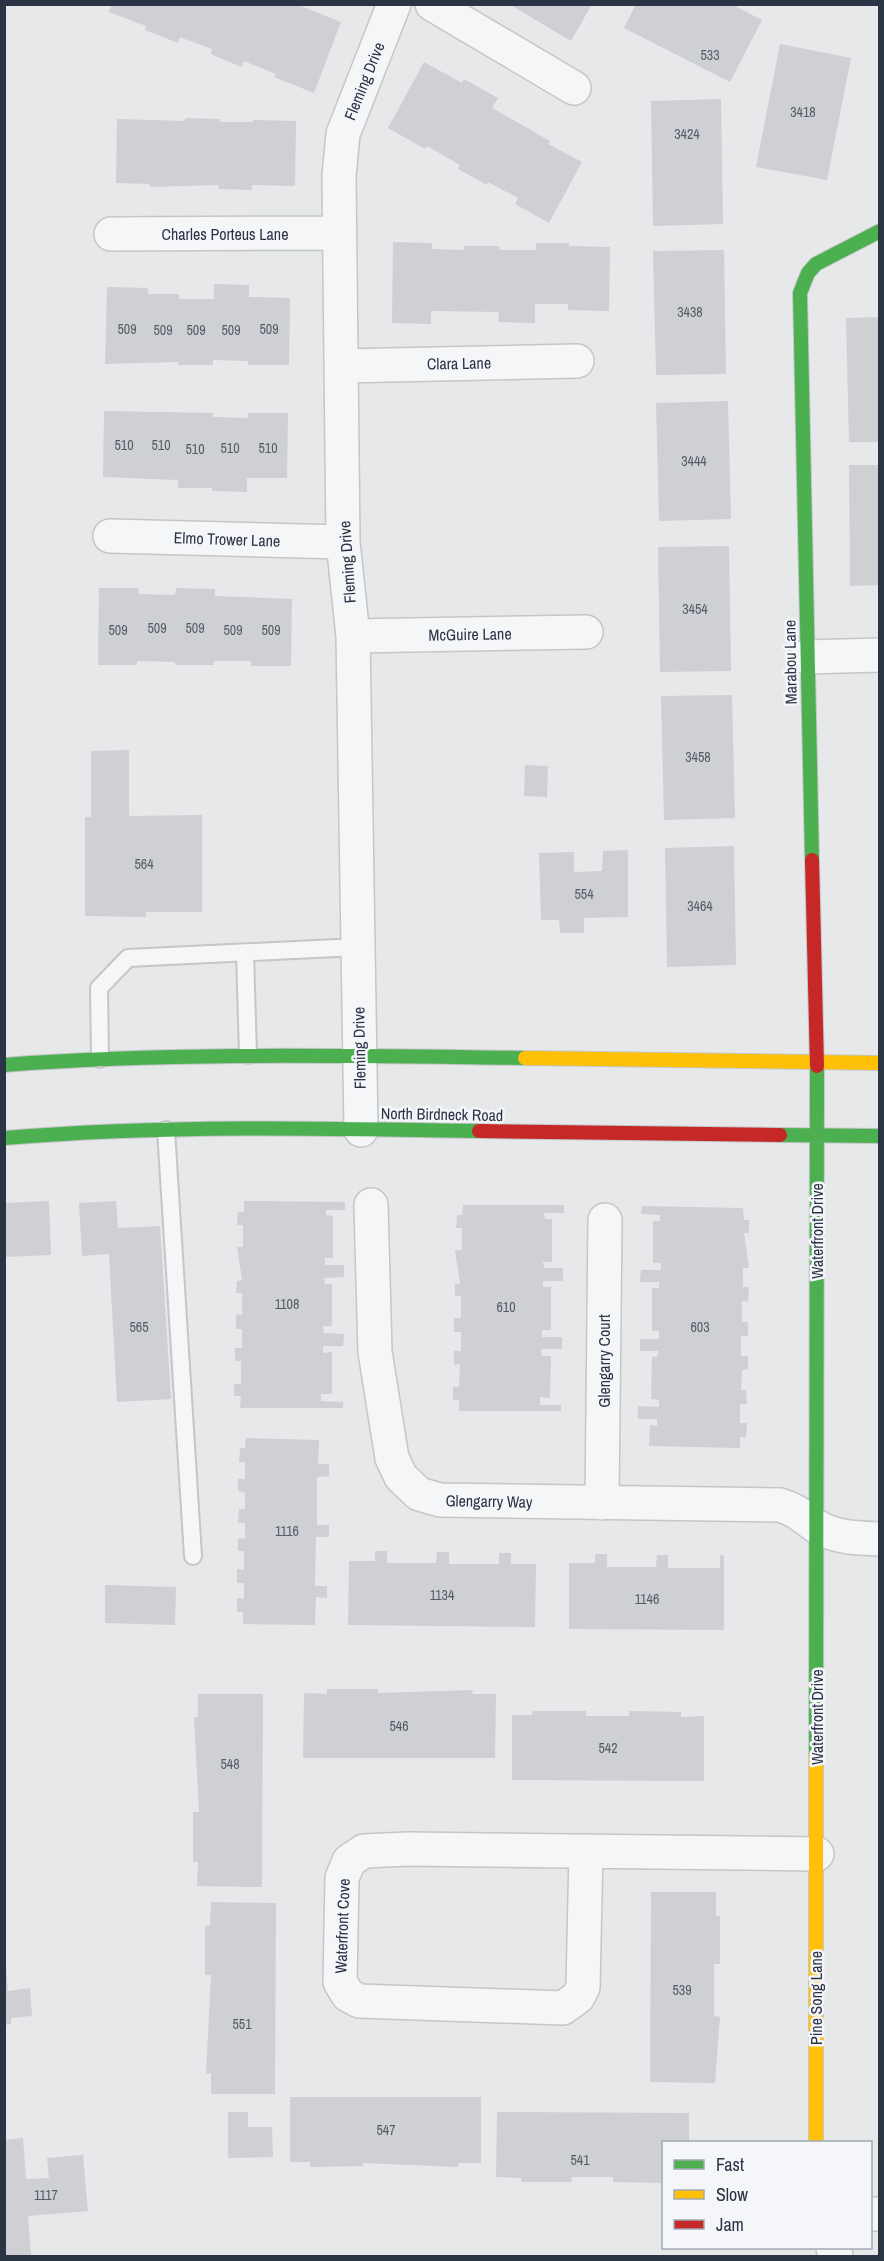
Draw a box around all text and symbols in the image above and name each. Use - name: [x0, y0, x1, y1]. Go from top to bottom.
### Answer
- street label: Fleming Drive: [338, 39, 390, 123]
- house number: 533: [700, 46, 720, 64]
- house number: 3418: [790, 103, 816, 121]
- house number: 3424: [674, 125, 700, 143]
- street label: Charles Porteus Lane: [162, 223, 288, 245]
- house number: 3438: [677, 303, 703, 321]
- house number: 509: [117, 320, 137, 338]
- house number: 509: [259, 320, 279, 338]
- house number: 509: [153, 321, 173, 339]
- house number: 509: [186, 321, 206, 339]
- house number: 509: [221, 321, 241, 339]
- street label: Clara Lane: [427, 351, 491, 375]
- house number: 510: [114, 436, 134, 454]
- house number: 510: [151, 436, 171, 454]
- house number: 510: [220, 439, 240, 457]
- house number: 510: [258, 439, 278, 457]
- house number: 510: [185, 440, 205, 458]
- house number: 3444: [681, 452, 707, 470]
- street label: Fleming Drive: [333, 520, 361, 604]
- street label: Elmo Trower Lane: [173, 526, 281, 552]
- house number: 3454: [682, 600, 708, 618]
- house number: 509: [147, 619, 167, 637]
- house number: 509: [185, 619, 205, 637]
- street label: Marabou Lane: [778, 620, 802, 704]
- house number: 509: [108, 621, 128, 639]
- house number: 509: [223, 621, 243, 639]
- house number: 509: [261, 621, 281, 639]
- street label: McGuire Lane: [428, 622, 512, 646]
- house number: 3458: [685, 748, 711, 766]
- house number: 564: [134, 855, 154, 873]
- house number: 554: [574, 885, 594, 903]
- house number: 3464: [687, 897, 713, 915]
- street label: Fleming Drive: [347, 1007, 371, 1089]
- street label: North Birdneck Road: [381, 1102, 503, 1126]
- street label: Waterfront Drive: [806, 1183, 828, 1279]
- house number: 1108: [275, 1295, 299, 1313]
- house number: 610: [496, 1298, 516, 1316]
- street label: Glengarry Court: [593, 1314, 615, 1408]
- house number: 565: [129, 1318, 149, 1336]
- house number: 603: [690, 1318, 710, 1336]
- street label: Glengarry Way: [445, 1489, 533, 1513]
- house number: 1116: [275, 1522, 299, 1540]
- house number: 1134: [430, 1586, 455, 1604]
- house number: 1146: [635, 1590, 659, 1608]
- street label: Waterfront Drive: [806, 1669, 828, 1765]
- house number: 546: [389, 1717, 409, 1735]
- house number: 542: [598, 1739, 618, 1757]
- house number: 548: [220, 1755, 240, 1773]
- street label: Waterfront Cove: [329, 1878, 355, 1974]
- street label: Pine Song Lane: [805, 1951, 827, 2045]
- house number: 539: [672, 1981, 692, 1999]
- house number: 551: [232, 2015, 252, 2033]
- house number: 547: [376, 2121, 396, 2139]
- legend: [662, 2141, 872, 2249]
- house number: 541: [570, 2151, 590, 2169]
- text: Fast: [716, 2152, 744, 2177]
- text: Slow: [716, 2182, 748, 2207]
- house number: 1117: [34, 2186, 58, 2204]
- text: Jam: [716, 2212, 744, 2237]

